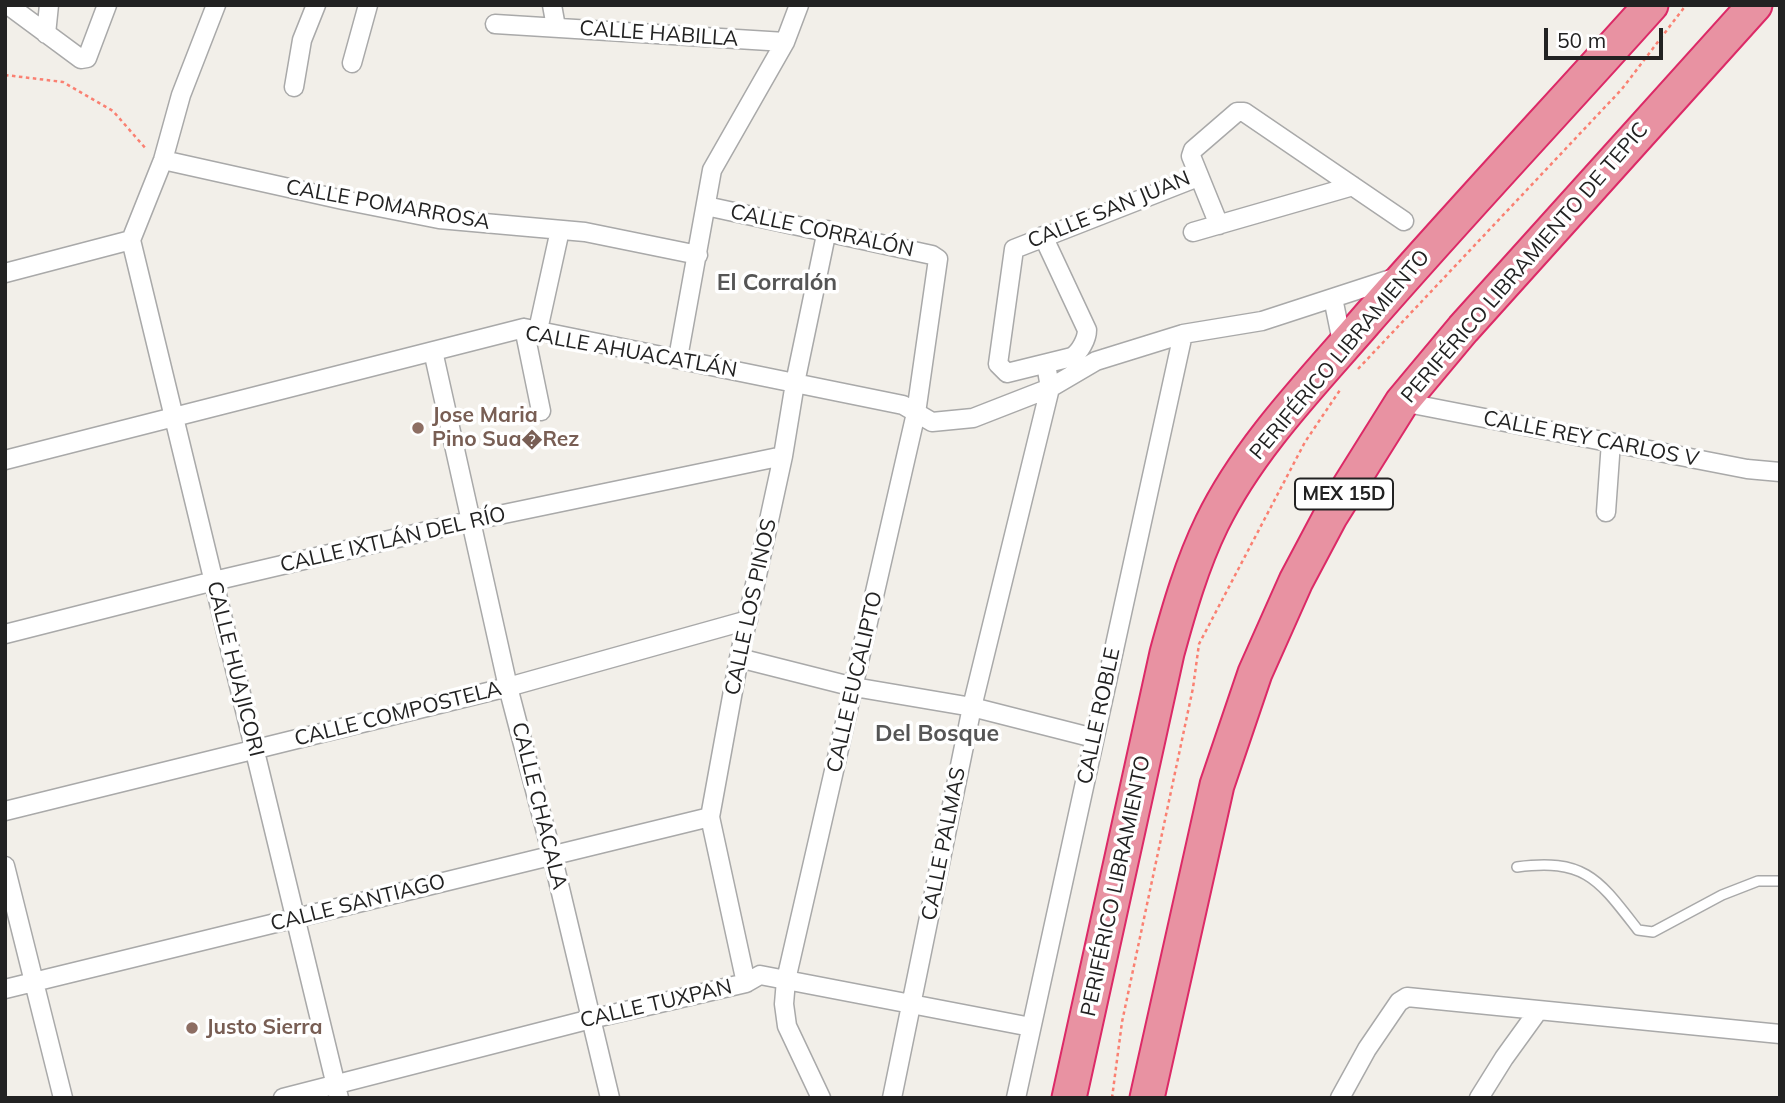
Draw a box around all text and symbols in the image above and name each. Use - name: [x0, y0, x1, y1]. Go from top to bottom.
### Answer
- scale bar: [1547, 14, 1666, 58]
- street label: CALLE HABILLA: [579, 16, 739, 52]
- text: 50 m: [1557, 27, 1606, 53]
- street label: PERIFÉRICO LIBRAMIENTO DE TEPIC: [1396, 118, 1654, 408]
- street label: CALLE SAN JUAN: [1024, 166, 1194, 254]
- street label: CALLE POMARROSA: [284, 175, 492, 235]
- street label: CALLE CORRALÓN: [728, 199, 916, 263]
- street label: PERIFÉRICO LIBRAMIENTO: [1245, 245, 1435, 465]
- district label: El Corralón: [717, 269, 837, 297]
- street label: CALLE AHUACATLÁN: [523, 321, 739, 383]
- place label: Jose Maria Pino Sua�Rez: [432, 403, 579, 453]
- street label: CALLE REY CARLOS V: [1481, 406, 1701, 472]
- marker: Jose Maria Pino Sua�Rez: [410, 420, 426, 436]
- road number: MEX 15D: [1295, 478, 1393, 509]
- street label: CALLE IXTLÁN DEL RÍO: [278, 502, 508, 578]
- street label: CALLE LOS PINOS: [720, 516, 782, 698]
- street label: CALLE HUAJICORI: [201, 579, 269, 759]
- street label: CALLE EUCALIPTO: [822, 589, 888, 775]
- street label: CALLE ROBLE: [1072, 645, 1126, 787]
- street label: CALLE COMPOSTELA: [292, 676, 504, 752]
- street label: CALLE CHACALA: [506, 720, 572, 892]
- district label: Del Bosque: [875, 720, 999, 748]
- street label: PERIFÉRICO LIBRAMIENTO: [1076, 753, 1156, 1019]
- street label: CALLE PALMAS: [917, 765, 971, 923]
- street label: CALLE SANTIAGO: [268, 869, 448, 937]
- street label: CALLE TUXPAN: [578, 974, 734, 1034]
- place label: Justo Sierra: [206, 1015, 323, 1041]
- marker: Justo Sierra: [184, 1020, 200, 1036]

